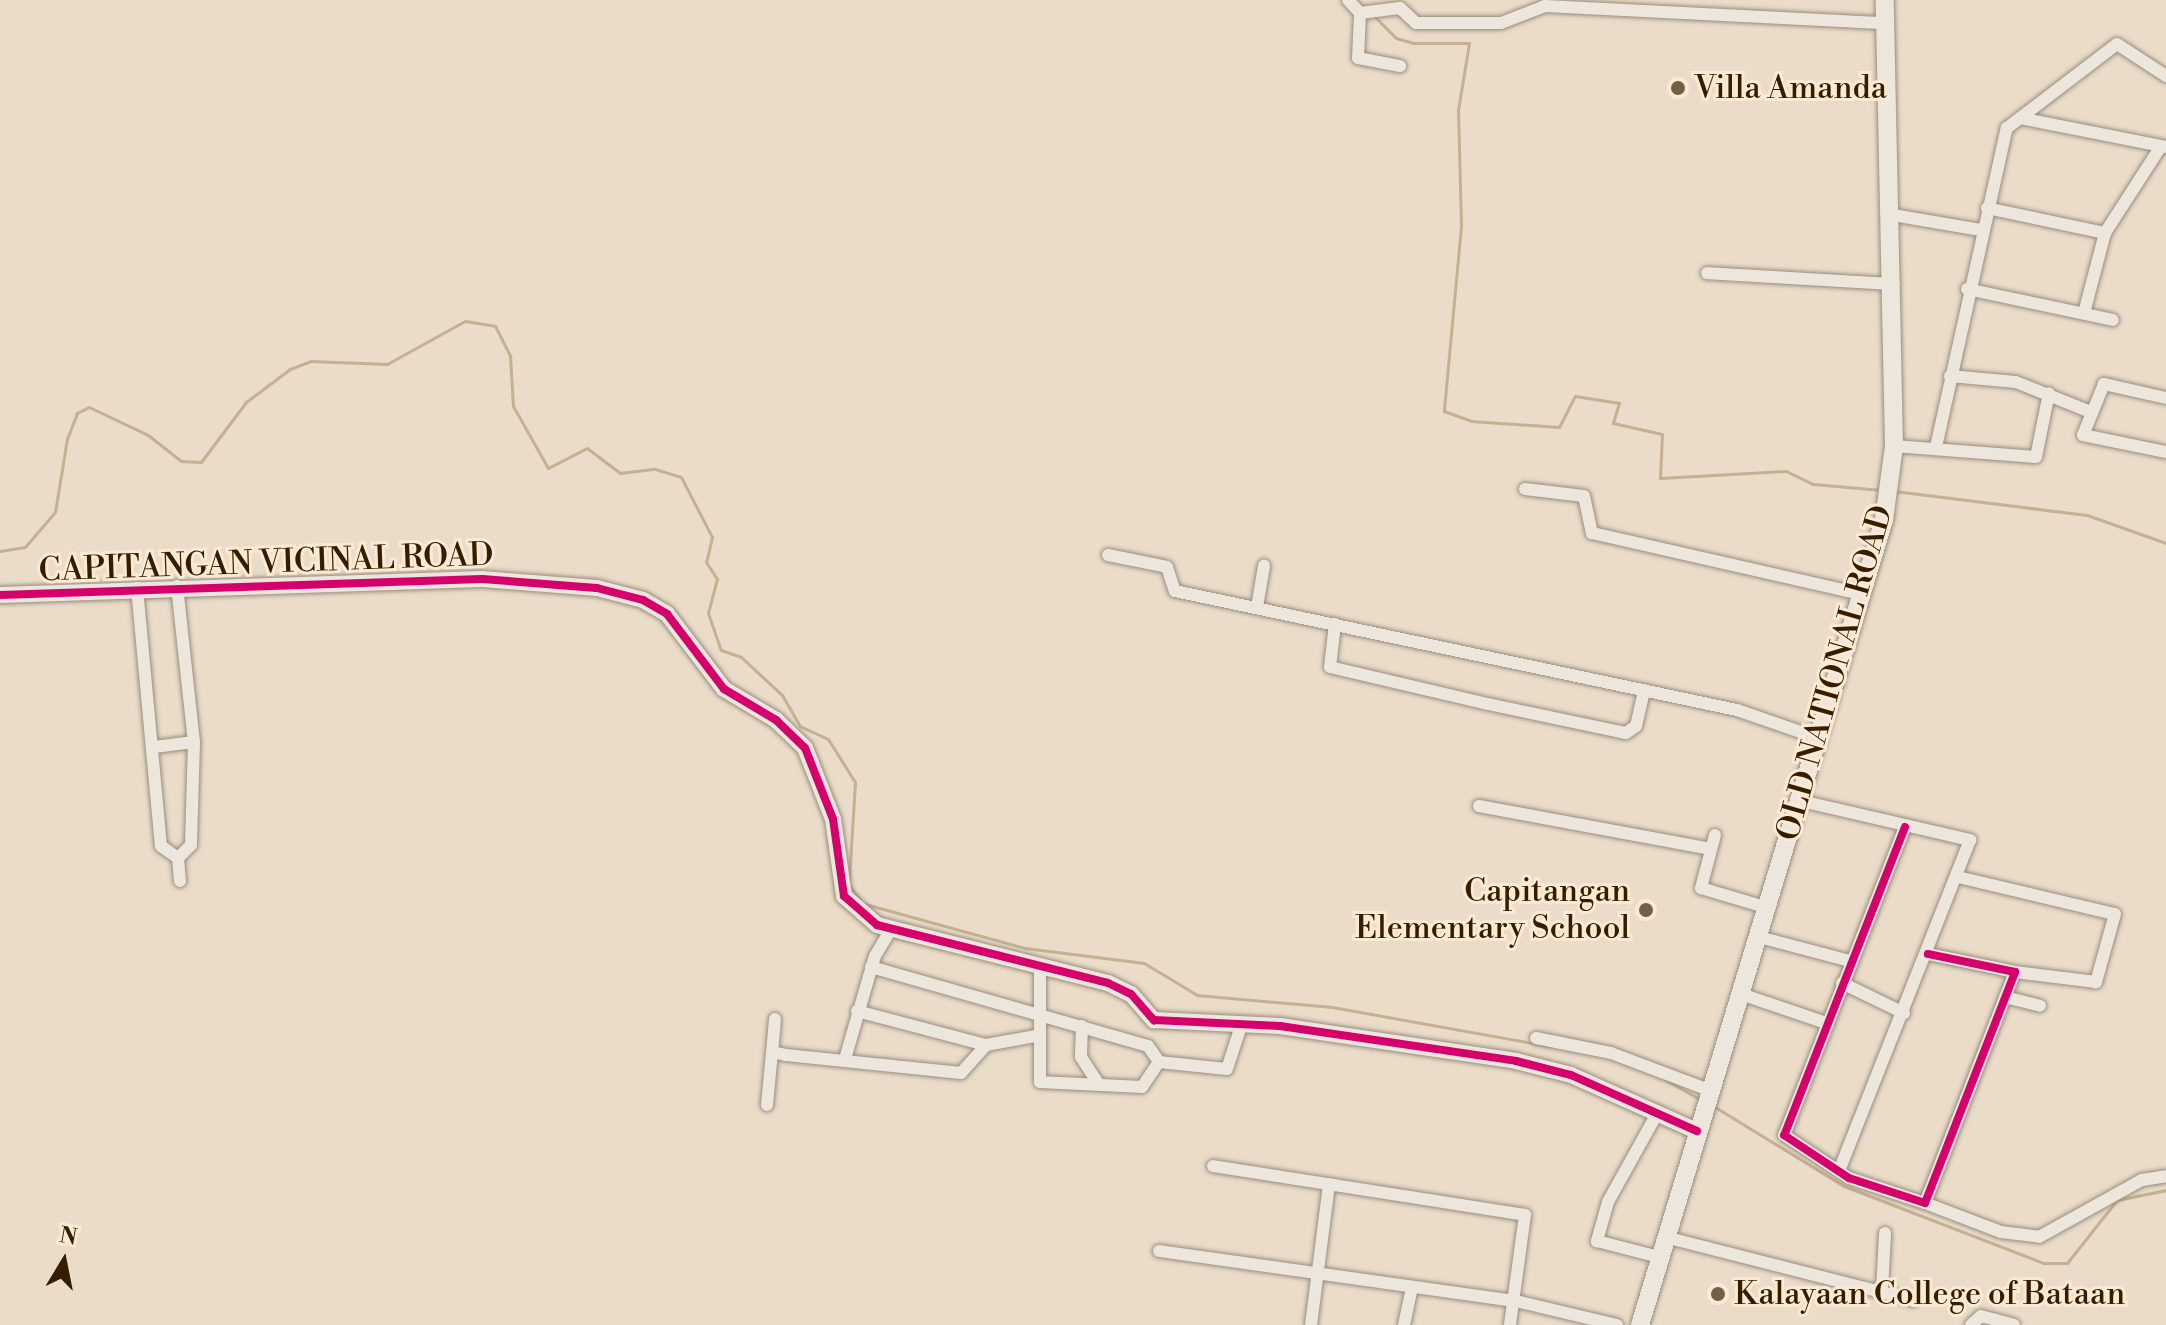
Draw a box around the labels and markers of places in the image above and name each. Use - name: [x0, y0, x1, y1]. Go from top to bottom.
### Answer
- place label: Villa Amanda: [1694, 69, 1887, 107]
- marker: Villa Amanda: [1669, 79, 1687, 97]
- place label: Capitangan Elementary School: [1355, 873, 1630, 948]
- marker: Capitangan Elementary School: [1637, 901, 1655, 919]
- place label: Kalayaan College of Bataan: [1734, 1275, 2125, 1313]
- marker: Kalayaan College of Bataan: [1709, 1285, 1727, 1303]

